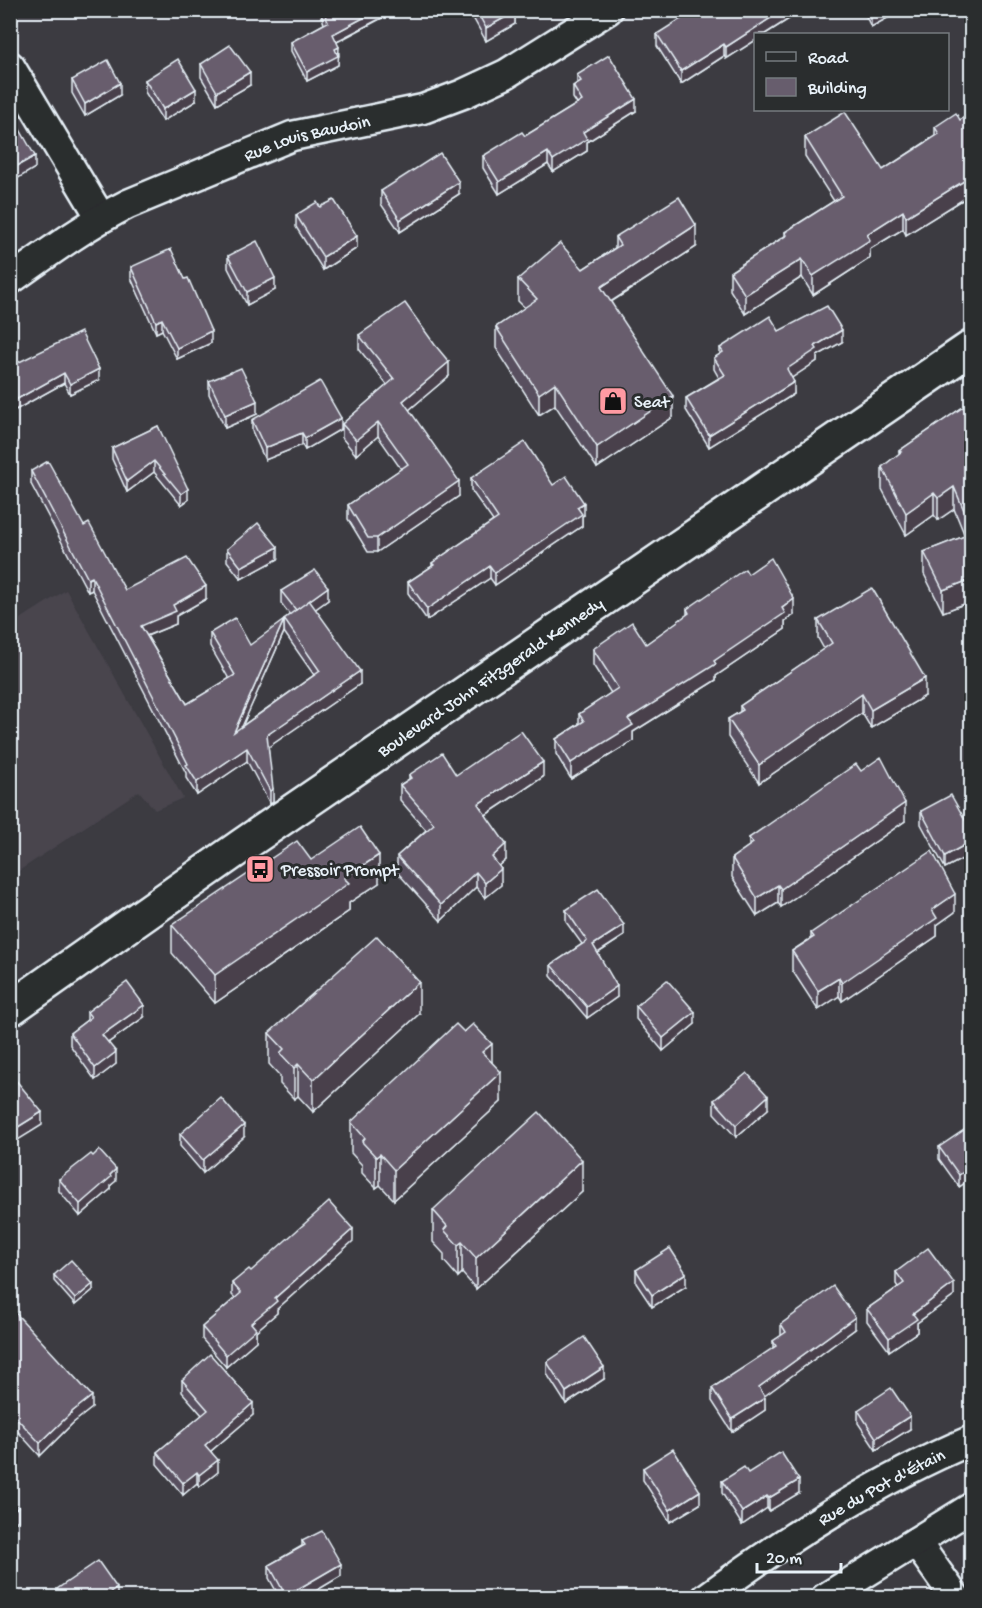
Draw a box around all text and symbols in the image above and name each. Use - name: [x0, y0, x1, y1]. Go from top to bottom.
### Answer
- legend: [754, 33, 949, 111]
- text: Road: [808, 49, 849, 70]
- text: Building: [807, 79, 867, 100]
- street label: Rue Louis Baudoin: [241, 112, 373, 168]
- shop icon: Seat: [597, 385, 629, 417]
- place label: Seat: [634, 393, 671, 414]
- street label: Boulevard John Fitzgerald Kennedy: [374, 594, 608, 763]
- bus stop icon: Pressoir Prompt: [244, 853, 276, 885]
- place label: Pressoir Prompt: [280, 861, 400, 882]
- street label: Rue du Pot d'Étain: [815, 1445, 949, 1532]
- scale bar: [757, 1536, 841, 1574]
- text: 20 m: [766, 1549, 802, 1570]

